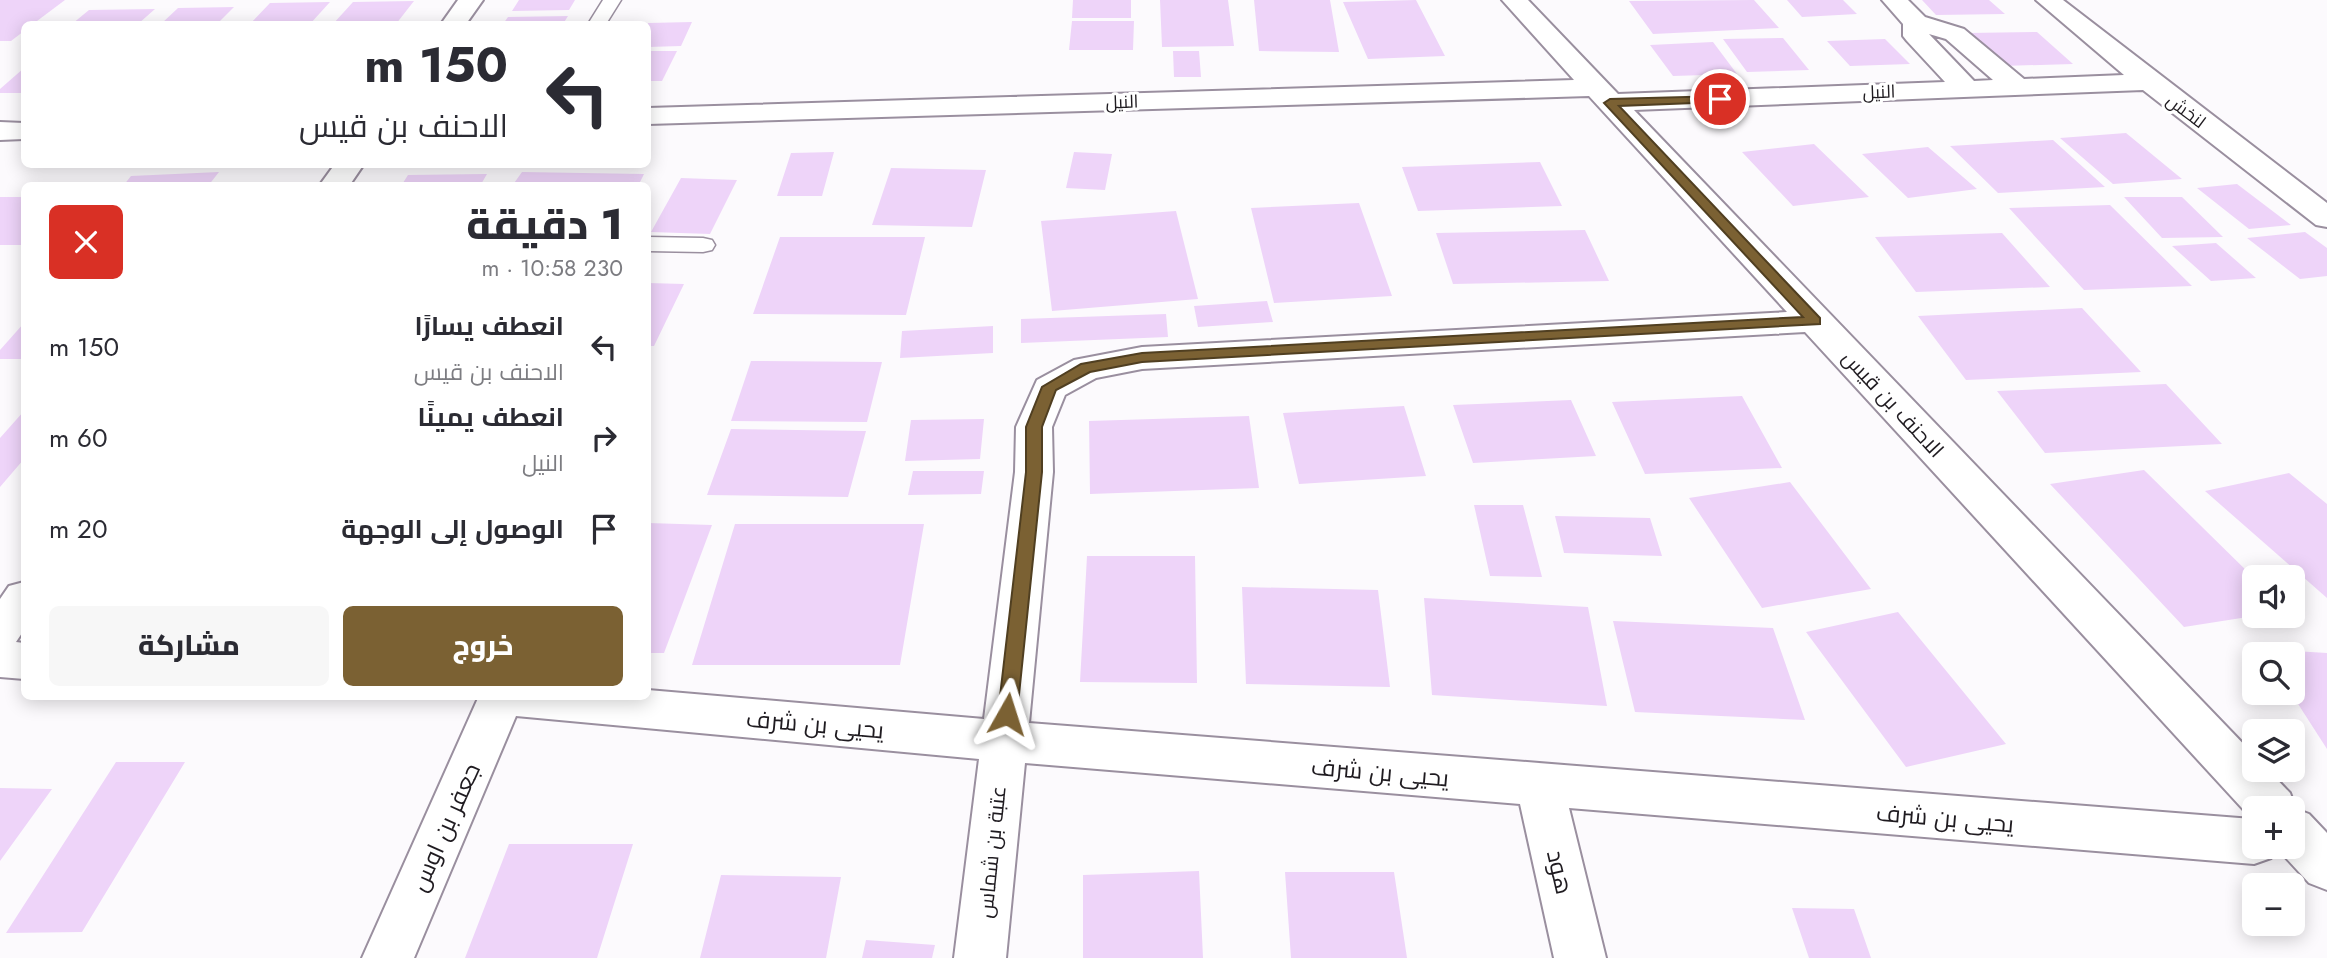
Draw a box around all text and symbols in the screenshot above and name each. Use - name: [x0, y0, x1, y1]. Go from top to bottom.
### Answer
- text: 150 m: [364, 30, 508, 100]
- icon: left: [532, 49, 623, 140]
- pin: [1690, 69, 1750, 129]
- street label: النيل: [1862, 78, 1896, 106]
- icon: arrive: [1701, 80, 1739, 118]
- street label: النيل: [1105, 88, 1139, 116]
- street label: لنخش: [2161, 88, 2211, 134]
- text: الاحنف بن قيس: [299, 103, 508, 149]
- text: 1 دقيقة: [466, 194, 623, 255]
- button: close: [49, 205, 123, 279]
- text: 230 m · 10:58: [481, 251, 623, 285]
- text: انعطف يسارًا: [414, 307, 564, 345]
- text: 150 m: [49, 328, 119, 366]
- icon: left: [585, 328, 623, 366]
- street label: الاحنف بن قيس: [1835, 344, 1951, 464]
- text: الاحنف بن قيس: [414, 355, 564, 389]
- text: انعطف يمينًا: [418, 398, 564, 436]
- text: 60 m: [49, 419, 108, 457]
- icon: right: [585, 419, 623, 457]
- text: النيل: [522, 446, 564, 480]
- text: 20 m: [49, 510, 108, 548]
- text: الوصول إلى الوجهة: [341, 510, 564, 548]
- icon: arrive: [585, 510, 623, 548]
- map controls: [2242, 565, 2305, 936]
- button: sound: [2242, 565, 2305, 628]
- button: مشاركة: [49, 606, 329, 686]
- button: خروج: [343, 606, 623, 686]
- button: search: [2242, 642, 2305, 705]
- position arrow: [970, 677, 1044, 751]
- street label: يحيى بن شرف: [745, 701, 886, 748]
- button: layers: [2242, 719, 2305, 782]
- street label: يحيى بن شرف: [1310, 749, 1451, 796]
- street label: جعفر بن اوس: [401, 757, 489, 897]
- street label: عتبة بن شماس: [970, 784, 1014, 920]
- street label: يحيى بن شرف: [1875, 795, 2016, 842]
- button: +: [2242, 796, 2305, 859]
- street label: هود: [1538, 846, 1582, 898]
- button: −: [2242, 873, 2305, 936]

